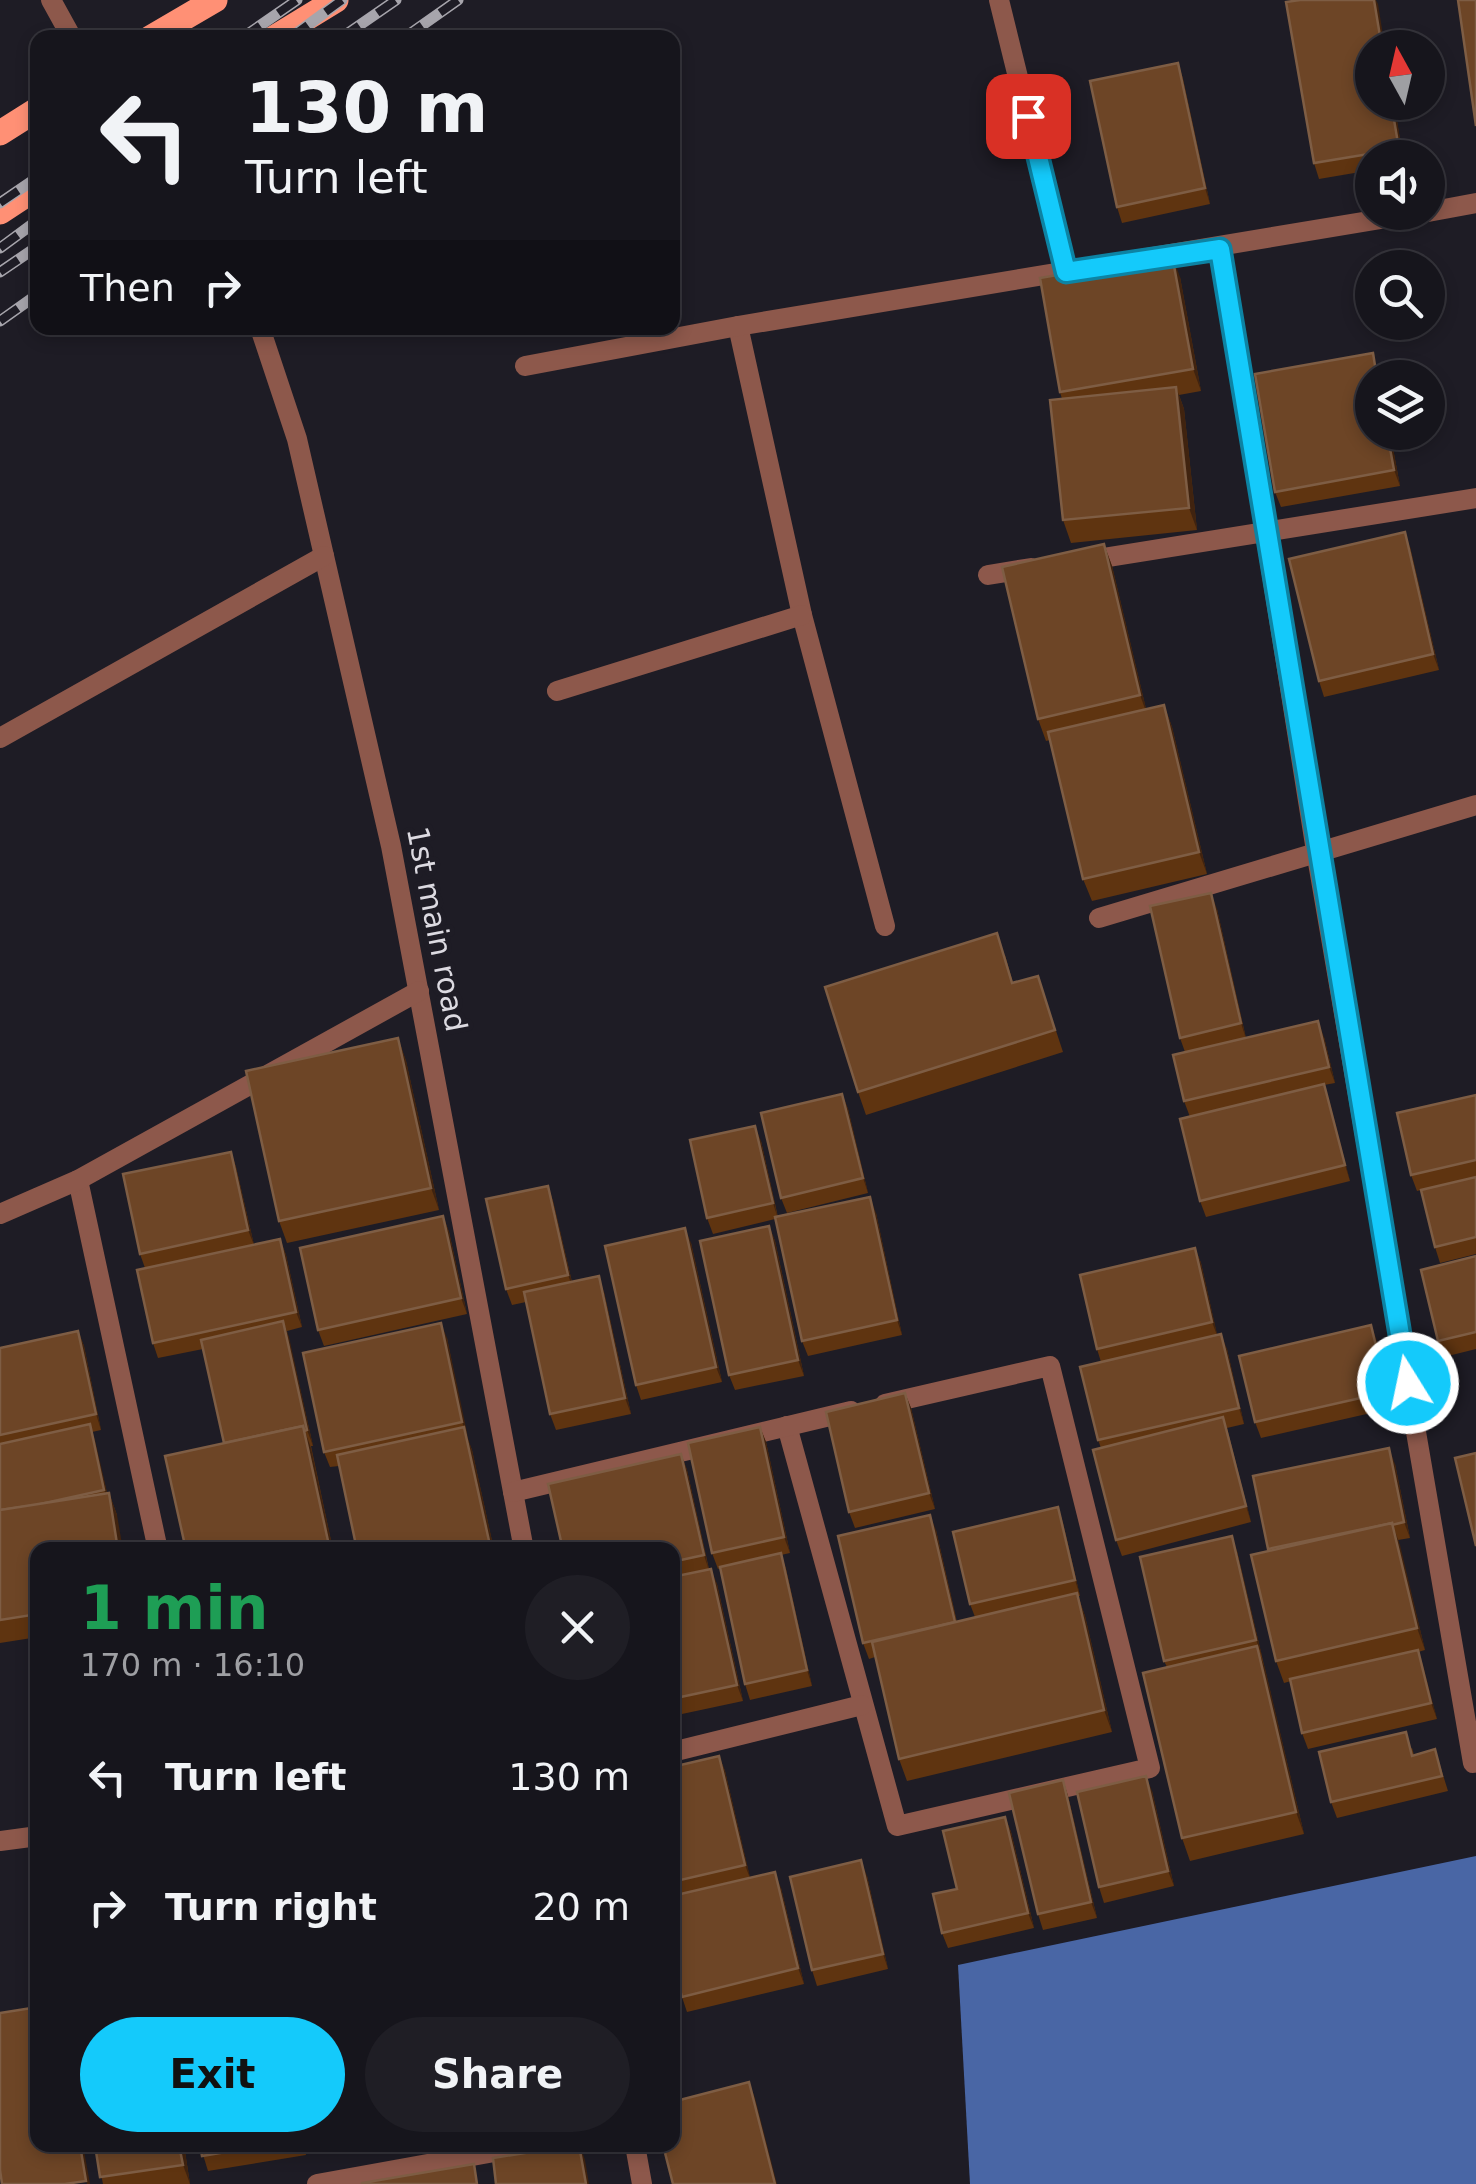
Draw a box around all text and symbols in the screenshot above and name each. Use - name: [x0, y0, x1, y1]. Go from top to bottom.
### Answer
- north arrow: [1355, 30, 1445, 120]
- map controls: [1355, 30, 1445, 450]
- text: 130 m: [245, 67, 488, 149]
- icon: left: [80, 70, 210, 200]
- pin: [986, 74, 1071, 159]
- icon: arrive: [1001, 89, 1056, 144]
- button: sound: [1355, 140, 1445, 230]
- text: Turn left: [245, 151, 428, 204]
- button: search: [1355, 250, 1445, 340]
- icon: right: [195, 260, 250, 315]
- text: Then: [80, 266, 175, 310]
- button: layers: [1355, 360, 1445, 450]
- street label: 1st main road: [400, 824, 474, 1034]
- position arrow: [1356, 1331, 1460, 1435]
- text: 1 min: [80, 1573, 268, 1643]
- button: close: [525, 1575, 630, 1680]
- text: 170 m · 16:10: [80, 1646, 305, 1684]
- icon: left: [80, 1750, 135, 1805]
- text: Turn left: [165, 1755, 346, 1799]
- text: 130 m: [508, 1755, 630, 1799]
- icon: right: [80, 1880, 135, 1935]
- text: Turn right: [165, 1885, 377, 1929]
- text: 20 m: [533, 1885, 630, 1929]
- button: Exit: [80, 2017, 345, 2132]
- button: Share: [365, 2017, 630, 2132]

